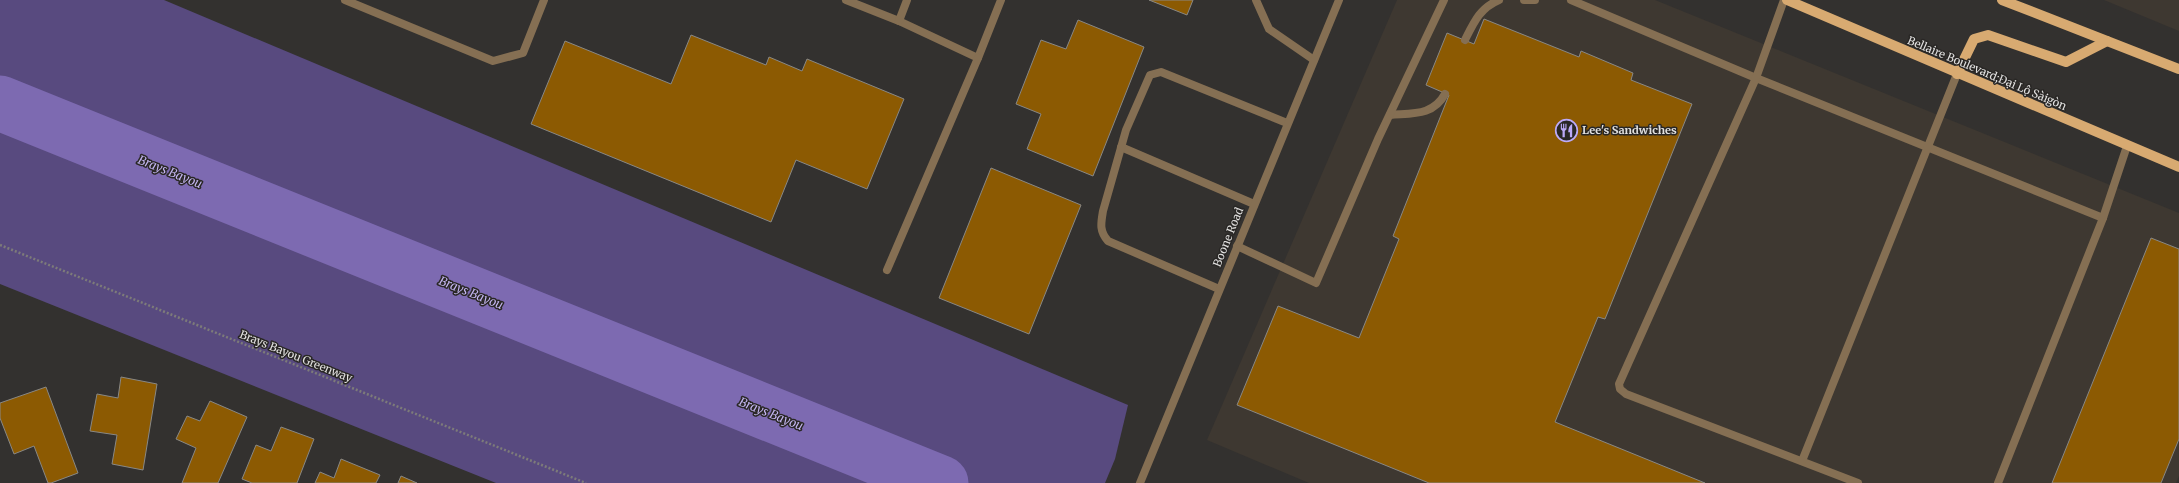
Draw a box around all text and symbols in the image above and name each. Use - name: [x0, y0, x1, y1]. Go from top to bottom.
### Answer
- street label: Bellaire Boulevard;Đại Lộ Sàigòn: [1905, 33, 2069, 113]
- restaurant icon: Lee's Sandwiches: [1554, 117, 1580, 143]
- place label: Lee's Sandwiches: [1582, 123, 1677, 137]
- water label: Brays Bayou: [136, 152, 205, 191]
- street label: Boone Road: [1210, 205, 1246, 269]
- water label: Brays Bayou: [437, 273, 506, 312]
- street label: Brays Bayou Greenway: [238, 327, 355, 385]
- water label: Brays Bayou: [737, 394, 806, 433]

